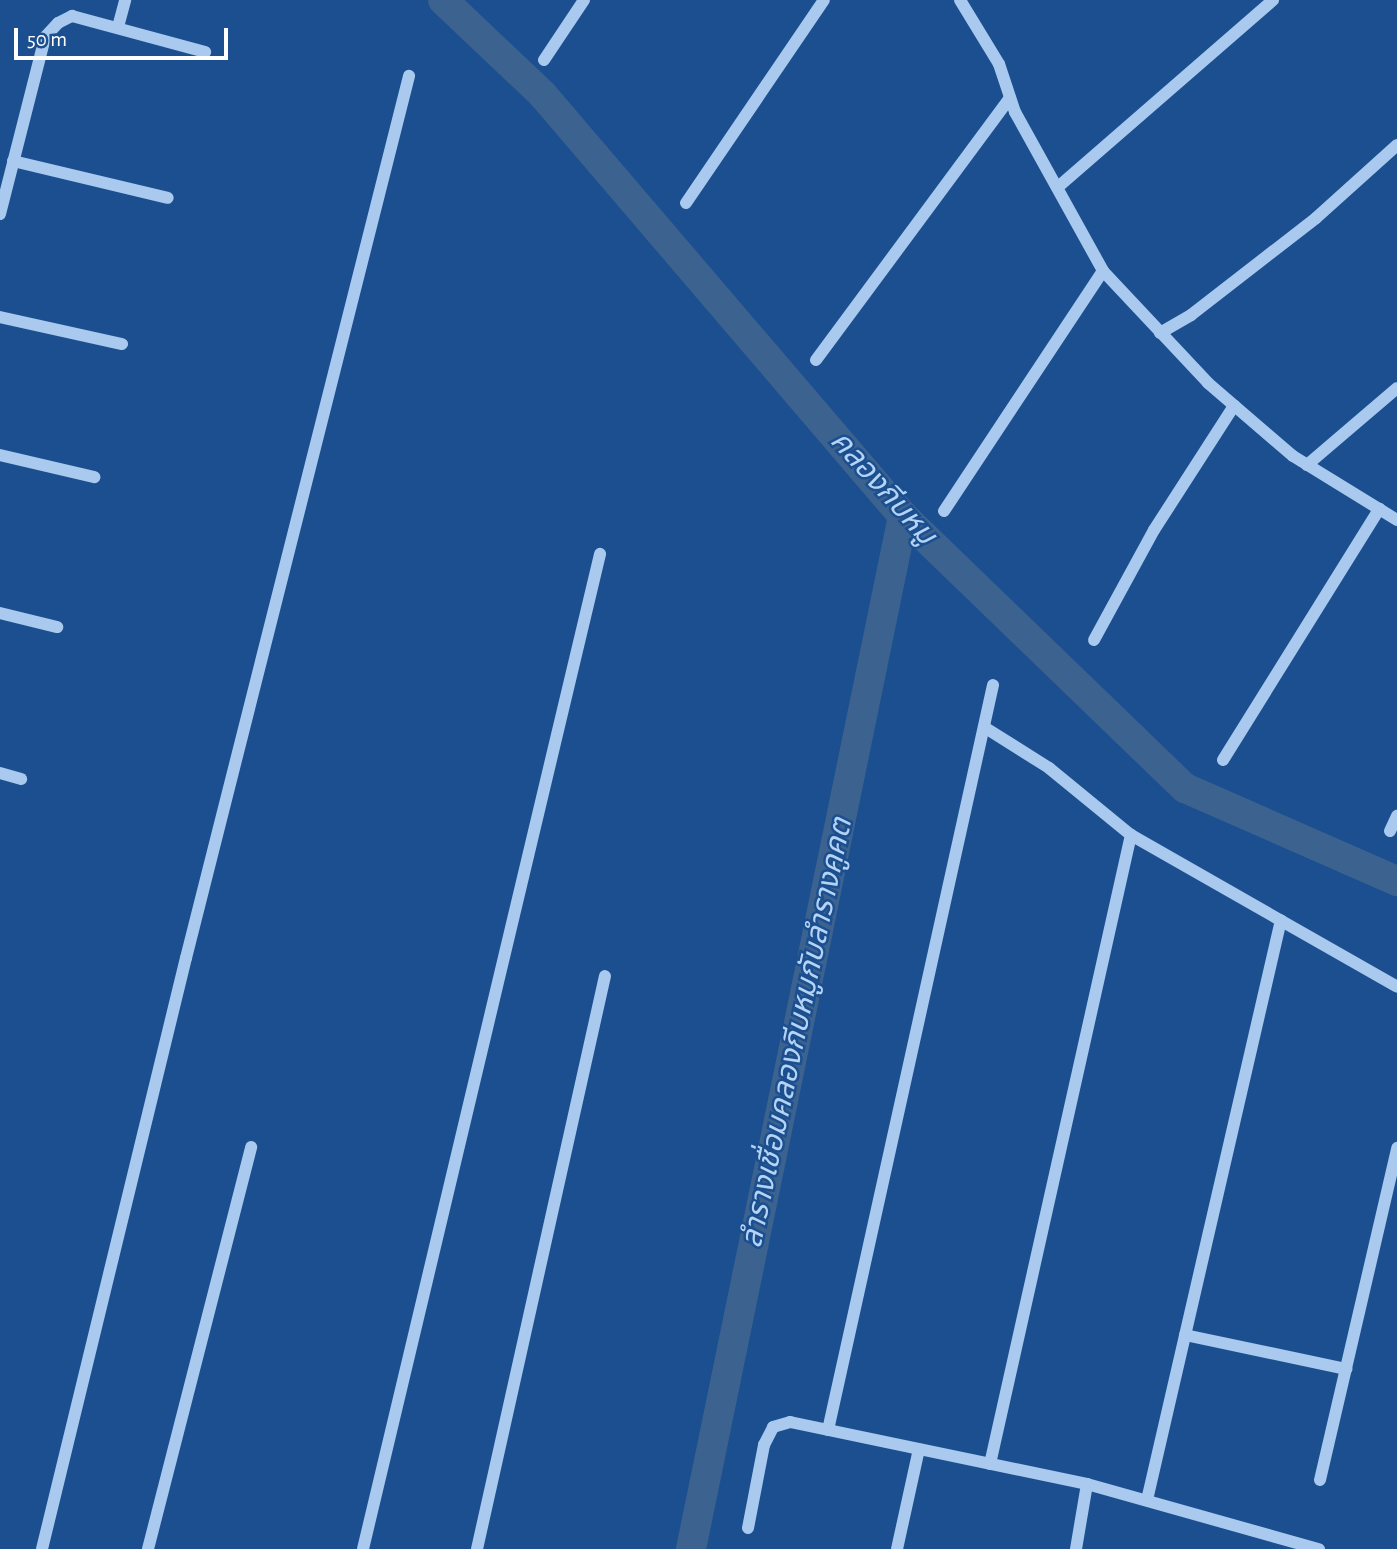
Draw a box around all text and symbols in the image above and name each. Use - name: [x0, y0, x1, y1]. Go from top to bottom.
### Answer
- scale bar: [18, 14, 231, 58]
- text: 50 m: [27, 29, 67, 50]
- water label: คลองกีบหมู: [822, 424, 944, 552]
- water label: ลำรางเชื่อมคลองกีบหมูกับลำรางคูคต: [734, 815, 860, 1251]

